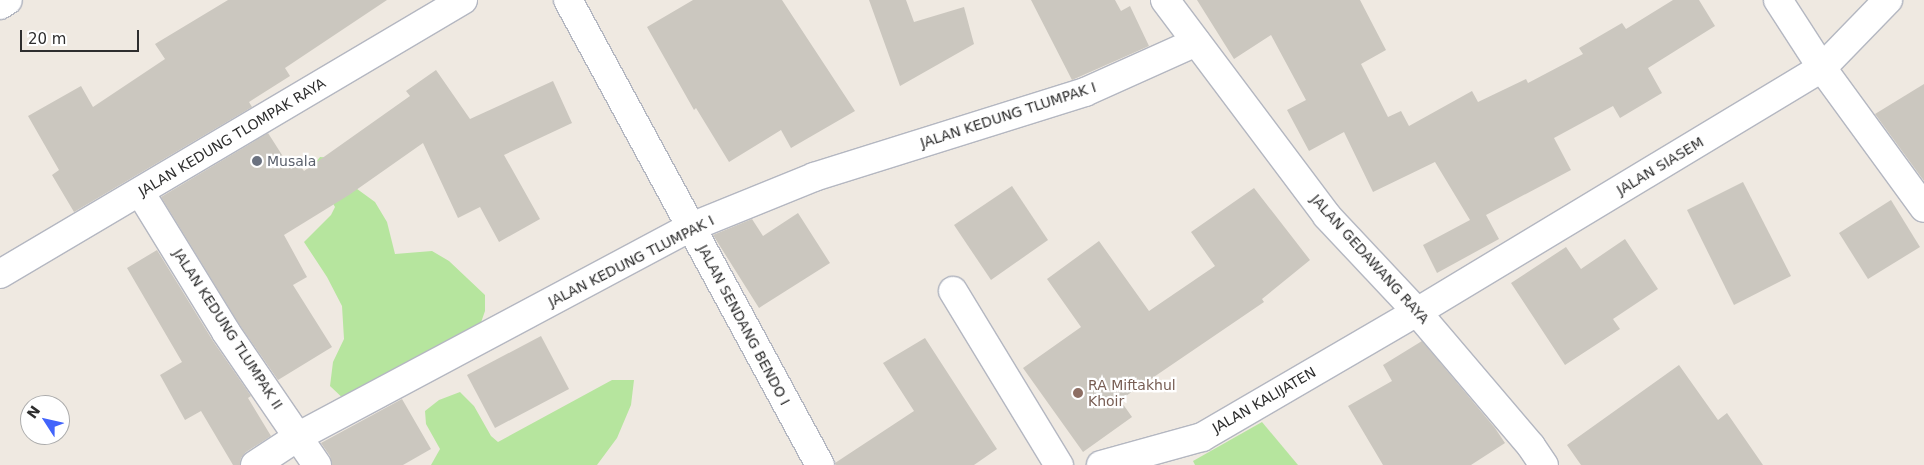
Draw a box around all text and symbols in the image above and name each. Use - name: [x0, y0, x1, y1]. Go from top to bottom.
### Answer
- scale bar: [22, 20, 141, 52]
- text: 20 m: [28, 30, 66, 48]
- street label: JALAN KEDUNG TLOMPAK RAYA: [135, 74, 329, 200]
- street label: JALAN KEDUNG TLUMPAK I: [918, 79, 1098, 151]
- street label: JALAN SIASEM: [1613, 133, 1707, 199]
- place label: Musala: [267, 153, 316, 169]
- marker: Musala: [251, 155, 263, 167]
- street label: JALAN GEDAWANG RAYA: [1307, 191, 1433, 327]
- street label: JALAN KEDUNG TLUMPAK I: [545, 212, 717, 310]
- street label: JALAN SENDANG BENDO I: [694, 242, 794, 408]
- street label: JALAN KEDUNG TLUMPAK II: [170, 246, 286, 412]
- street label: JALAN KALIJATEN: [1209, 364, 1319, 436]
- place label: RA Miftakhul Khoir: [1088, 377, 1176, 410]
- marker: RA Miftakhul Khoir: [1072, 387, 1084, 399]
- north arrow: [20, 395, 70, 445]
- text: N: [24, 403, 43, 421]

